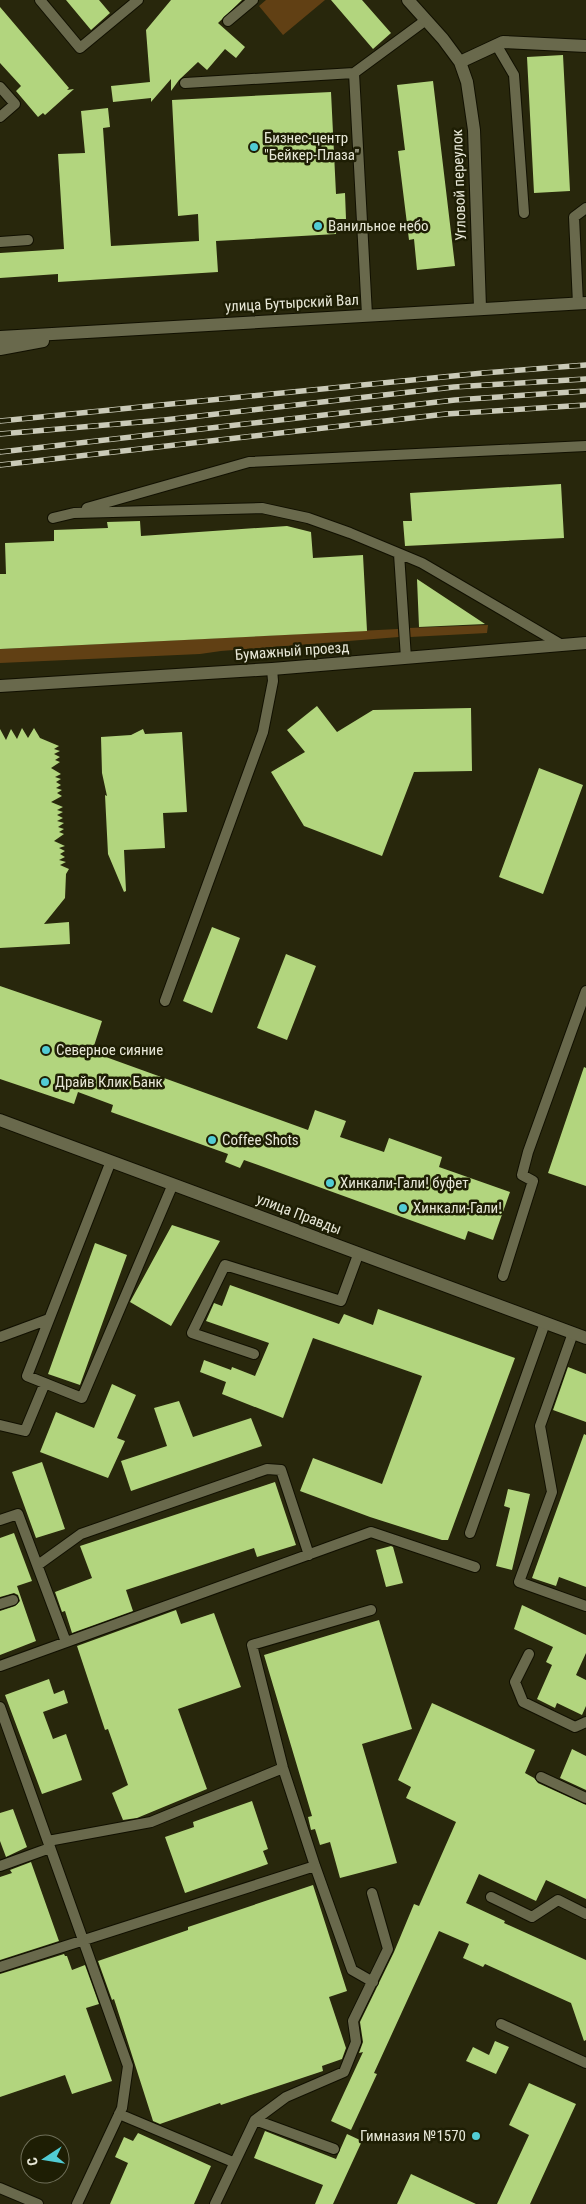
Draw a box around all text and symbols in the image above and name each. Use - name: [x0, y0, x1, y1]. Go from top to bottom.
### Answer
- place label: Бизнес-центр "Бейкер-Плаза": [264, 129, 360, 164]
- street label: Угловой переулок: [448, 129, 470, 241]
- marker: Бизнес-центр "Бейкер-Плаза": [248, 141, 260, 153]
- place label: Ванильное небо: [328, 217, 429, 235]
- marker: Ванильное небо: [312, 220, 324, 232]
- street label: улица Бутырский Вал: [225, 291, 359, 315]
- street label: Бумажный проезд: [234, 638, 350, 664]
- place label: Северное сияние: [56, 1041, 163, 1059]
- marker: Северное сияние: [40, 1044, 52, 1056]
- place label: Драйв Клик Банк: [55, 1073, 163, 1091]
- marker: Драйв Клик Банк: [39, 1076, 51, 1088]
- place label: Coffee Shots: [222, 1131, 299, 1149]
- marker: Coffee Shots: [206, 1134, 218, 1146]
- place label: Хинкали-Гали! буфет: [340, 1174, 469, 1192]
- marker: Хинкали-Гали! буфет: [324, 1177, 336, 1189]
- street label: улица Правды: [254, 1190, 344, 1238]
- place label: Хинкали-Гали!: [413, 1199, 502, 1217]
- marker: Хинкали-Гали!: [397, 1202, 409, 1214]
- place label: Гимназия №1570: [360, 2127, 466, 2145]
- marker: Гимназия №1570: [470, 2130, 482, 2142]
- north arrow: [20, 2134, 70, 2184]
- text: С: [24, 2156, 41, 2167]

